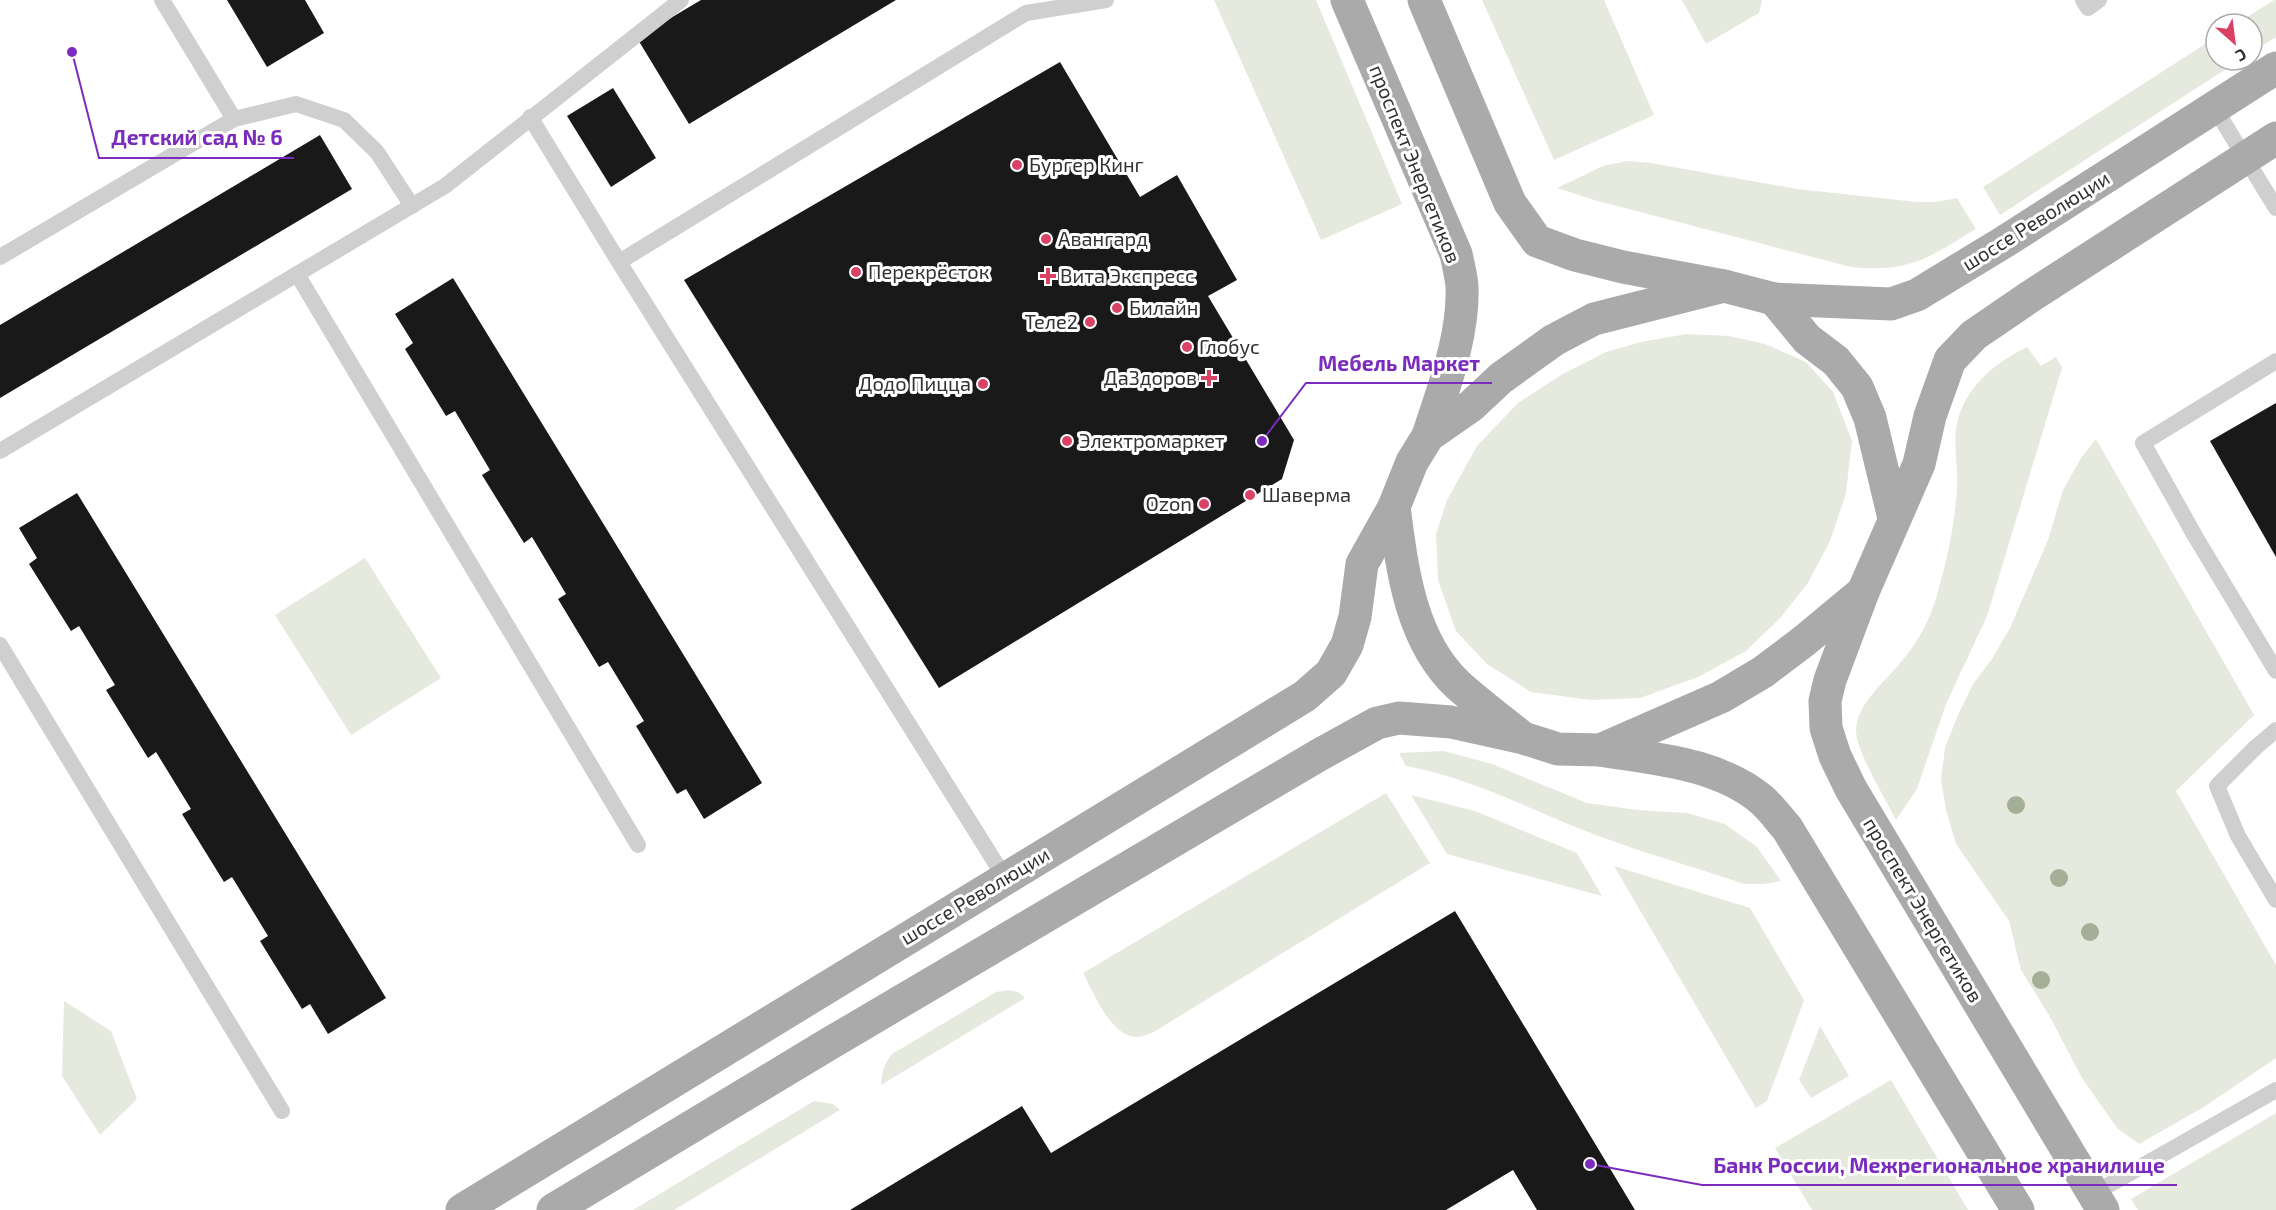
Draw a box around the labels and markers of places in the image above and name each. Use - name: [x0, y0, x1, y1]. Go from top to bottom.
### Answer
- callout: Детский сад № 6: [99, 119, 294, 158]
- place label: Бургер Кинг: [1029, 152, 1144, 177]
- marker: Бургер Кинг: [1010, 158, 1024, 172]
- place label: Авангард: [1058, 226, 1148, 250]
- marker: Авангард: [1039, 232, 1053, 246]
- place label: Перекрёсток: [868, 259, 990, 283]
- place label: Вита Экспресс: [1060, 263, 1195, 287]
- marker: Перекрёсток: [849, 265, 863, 279]
- marker: Вита Экспресс: [1041, 269, 1055, 283]
- place label: Билайн: [1129, 295, 1198, 319]
- marker: Билайн: [1110, 301, 1124, 315]
- place label: Теле2: [1025, 309, 1078, 333]
- marker: Теле2: [1083, 315, 1097, 329]
- place label: Глобус: [1199, 334, 1260, 359]
- marker: Глобус: [1180, 340, 1194, 354]
- callout: Мебель Маркет: [1306, 344, 1492, 383]
- place label: ДаЗдоров: [1104, 365, 1197, 389]
- place label: Додо Пицца: [859, 371, 971, 395]
- marker: ДаЗдоров: [1202, 371, 1216, 385]
- marker: Додо Пицца: [976, 377, 990, 391]
- place label: Электромаркет: [1079, 428, 1225, 452]
- marker: Электромаркет: [1060, 434, 1074, 448]
- place label: Шаверма: [1262, 482, 1351, 506]
- marker: Шаверма: [1243, 488, 1257, 502]
- place label: Ozon: [1145, 491, 1192, 515]
- marker: Ozon: [1197, 497, 1211, 511]
- callout: Банк России, Межрегиональное хранилище: [1702, 1146, 2177, 1185]

